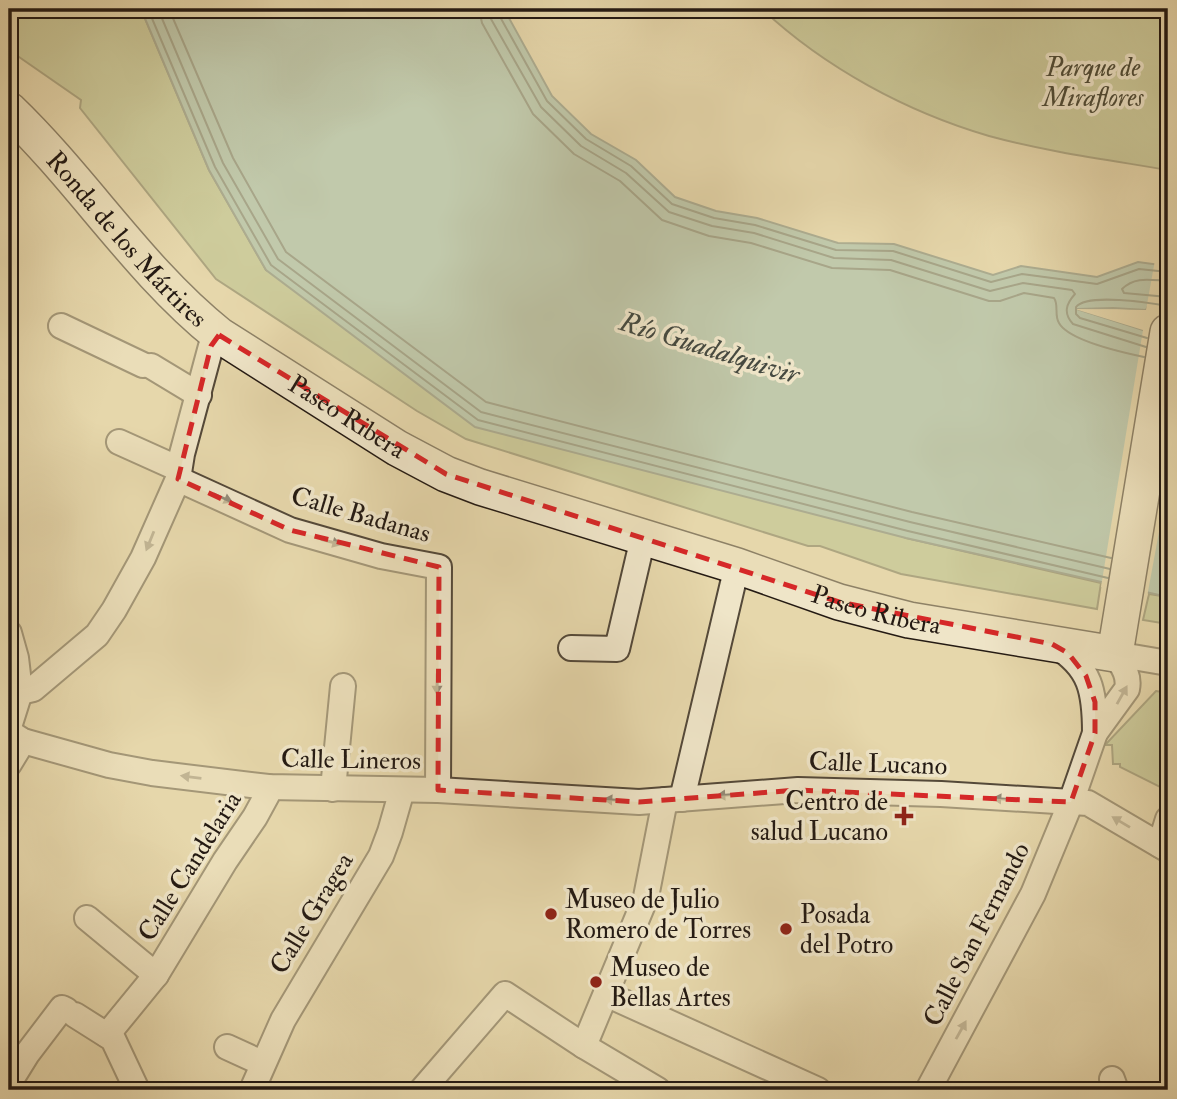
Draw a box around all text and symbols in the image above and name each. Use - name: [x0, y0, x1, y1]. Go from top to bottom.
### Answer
- park label: Parque de Miraflores: [1041, 52, 1144, 114]
- street label: Ronda de los Mártires: [39, 145, 214, 335]
- water label: Río Guadalquivir: [614, 304, 805, 393]
- street label: Paseo Ribera: [282, 368, 411, 467]
- street label: Calle Badanas: [287, 480, 434, 550]
- one-way arrow: [212, 493, 233, 504]
- one-way arrow: [144, 530, 155, 551]
- one-way arrow: [321, 538, 342, 548]
- street label: Paseo Ribera: [807, 578, 943, 642]
- one-way arrow: [432, 673, 443, 695]
- one-way arrow: [1116, 686, 1128, 705]
- street label: Calle Lineros: [281, 743, 421, 777]
- street label: Calle Lucano: [808, 746, 948, 782]
- one-way arrow: [180, 772, 202, 783]
- street label: Calle Candelaria: [131, 786, 249, 947]
- place label: Centro de salud Lucano: [751, 786, 888, 848]
- one-way arrow: [716, 790, 738, 801]
- one-way arrow: [992, 793, 1014, 804]
- one-way arrow: [603, 794, 625, 805]
- marker: Centro de salud Lucano: [894, 806, 914, 826]
- one-way arrow: [1112, 815, 1131, 828]
- street label: Calle San Fernando: [917, 837, 1037, 1032]
- street label: Calle Gragea: [263, 847, 361, 980]
- place label: Museo de Julio Romero de Torres: [565, 884, 751, 946]
- place label: Posada del Potro: [800, 899, 893, 961]
- marker: Museo de Julio Romero de Torres: [543, 906, 559, 922]
- marker: Posada del Potro: [778, 921, 794, 937]
- place label: Museo de Bellas Artes: [610, 952, 731, 1014]
- marker: Museo de Bellas Artes: [588, 974, 604, 990]
- one-way arrow: [955, 1021, 967, 1040]

